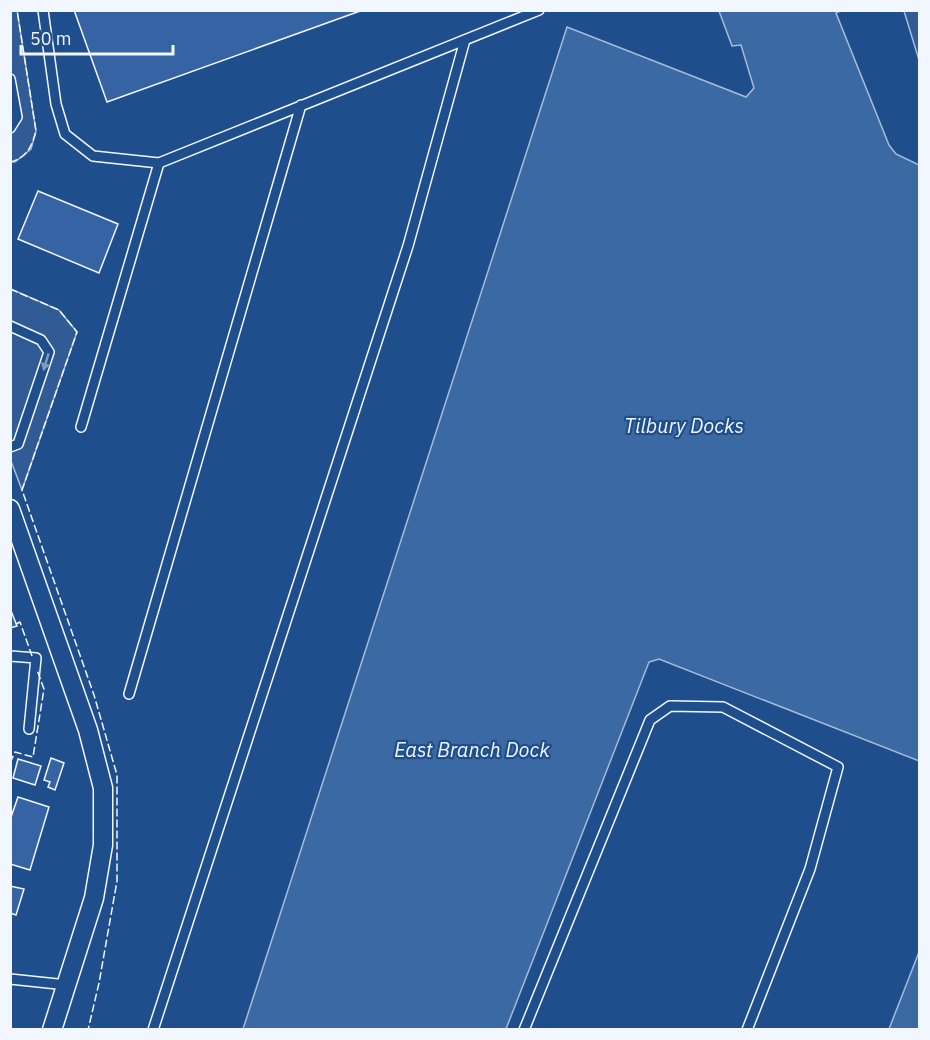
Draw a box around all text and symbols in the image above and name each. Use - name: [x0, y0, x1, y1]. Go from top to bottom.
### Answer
- scale bar: [21, 18, 172, 56]
- text: 50 m: [30, 27, 72, 50]
- one-way arrow: [41, 353, 50, 371]
- water label: Tilbury Docks: [624, 412, 744, 439]
- water label: East Branch Dock: [394, 736, 550, 763]

